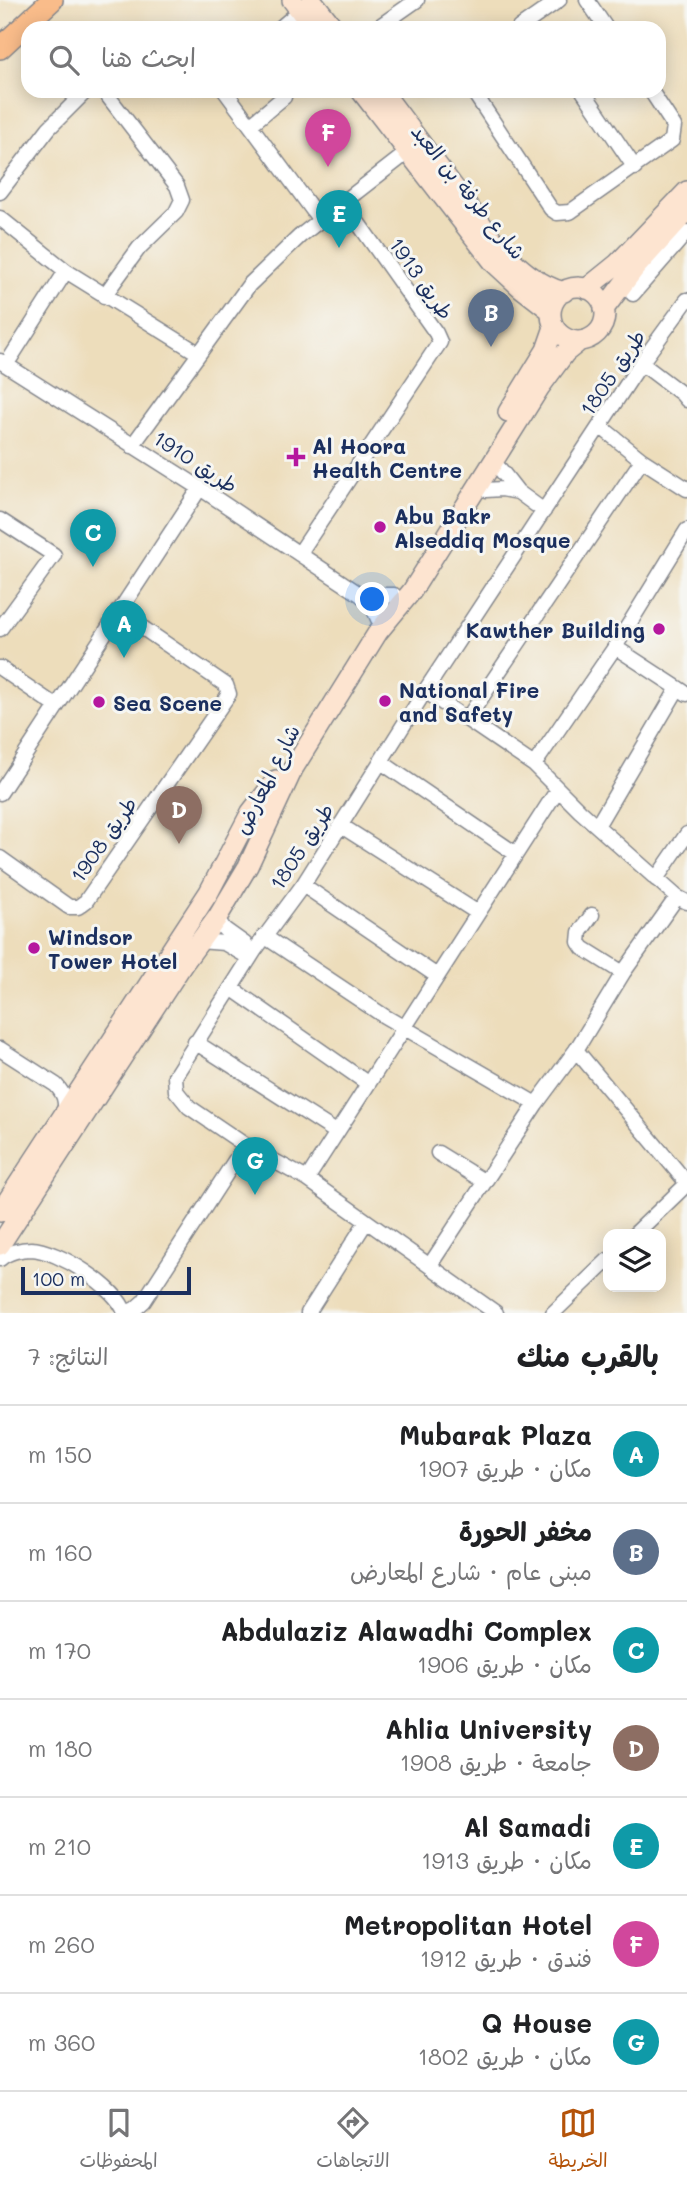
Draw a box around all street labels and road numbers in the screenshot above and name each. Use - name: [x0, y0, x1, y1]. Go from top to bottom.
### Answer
- street label: شارع طرفة بن العبد: [404, 118, 532, 266]
- street label: طريق 1913: [384, 232, 460, 324]
- street label: طريق 1805: [573, 324, 651, 420]
- street label: طريق 1910: [149, 424, 243, 498]
- street label: شارع المعارض: [227, 720, 308, 840]
- street label: طريق 1908: [64, 791, 142, 887]
- street label: طريق 1805: [263, 798, 339, 894]

